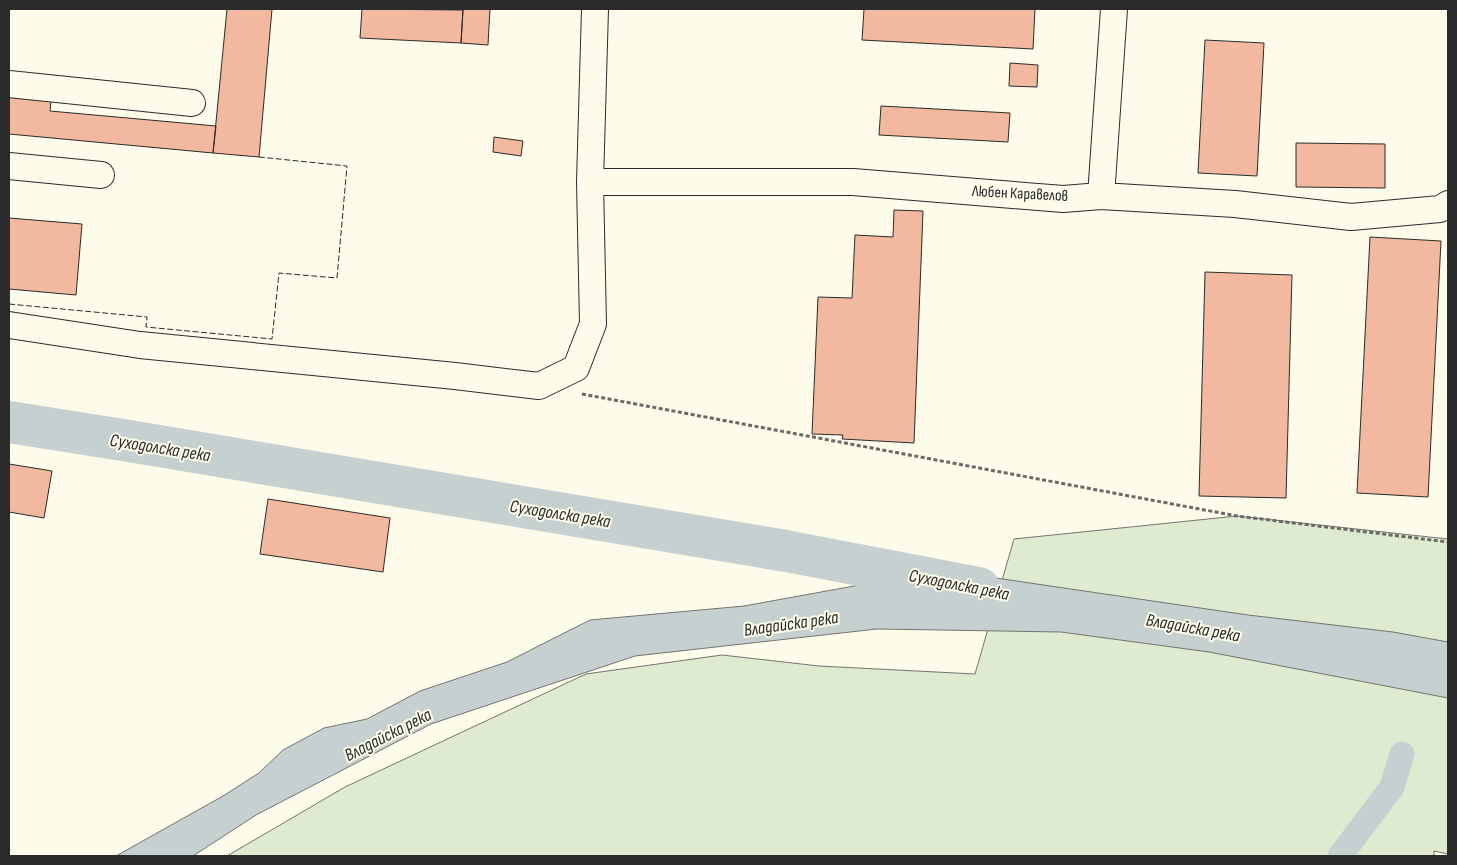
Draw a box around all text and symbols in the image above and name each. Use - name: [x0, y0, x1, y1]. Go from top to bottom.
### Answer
- street label: Любен Каравелов: [970, 182, 1069, 206]
- water label: Суходолска река: [108, 430, 213, 466]
- water label: Суходолска река: [508, 496, 613, 532]
- water label: Суходолска река: [907, 565, 1012, 605]
- water label: Владайска река: [742, 607, 840, 641]
- water label: Владайска река: [1144, 609, 1242, 647]
- water label: Владайска река: [341, 704, 436, 766]

